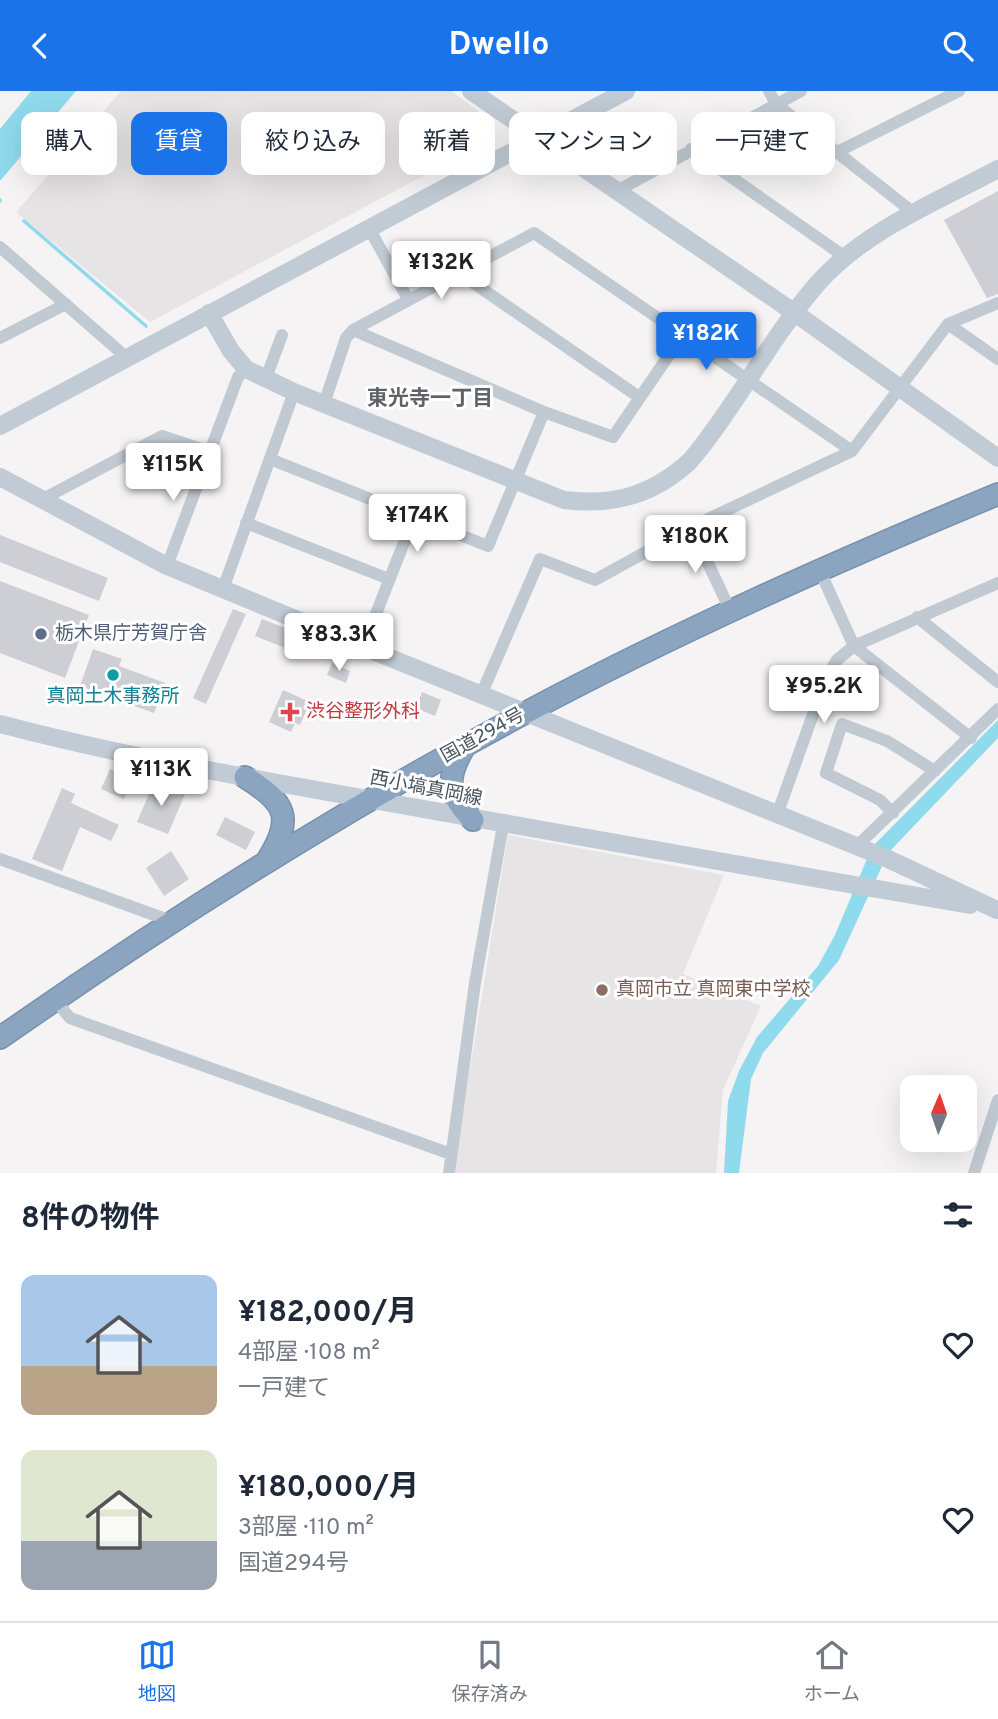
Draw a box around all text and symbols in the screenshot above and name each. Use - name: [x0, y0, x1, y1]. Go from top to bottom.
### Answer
- text: Dwello: [449, 26, 549, 66]
- icon: back: [21, 27, 59, 65]
- icon: search: [939, 27, 977, 65]
- chip: 購入: [21, 112, 117, 175]
- chip: 賃貸: [131, 112, 227, 175]
- chip: 絞り込み: [241, 112, 385, 175]
- chip: 新着: [399, 112, 495, 175]
- chip: マンション: [509, 112, 677, 175]
- chip: 一戸建て: [691, 112, 835, 175]
- pin: ¥132K: [392, 241, 490, 301]
- text: ¥132K: [408, 249, 474, 278]
- pin: ¥182K: [657, 313, 755, 372]
- text: ¥182K: [672, 320, 740, 349]
- district label: 東光寺一丁目: [367, 386, 493, 413]
- pin: ¥115K: [124, 443, 222, 503]
- text: ¥115K: [142, 451, 204, 480]
- pin: ¥174K: [368, 495, 466, 554]
- text: ¥174K: [385, 502, 449, 531]
- pin: ¥180K: [646, 515, 744, 575]
- text: ¥180K: [661, 523, 729, 552]
- pin: ¥83.3K: [282, 613, 396, 673]
- text: ¥83.3K: [300, 621, 378, 650]
- place label: 栃木県庁芳賀庁舎: [55, 622, 207, 646]
- marker: 栃木県庁芳賀庁舎: [33, 626, 49, 642]
- pin: ¥95.2K: [767, 665, 881, 725]
- marker: 真岡土木事務所: [105, 667, 121, 683]
- text: ¥95.2K: [785, 673, 863, 702]
- place label: 真岡土木事務所: [46, 685, 180, 709]
- place label: 渋谷整形外科: [306, 700, 420, 724]
- marker: 渋谷整形外科: [280, 702, 300, 722]
- street label: 国道294号: [437, 703, 529, 769]
- pin: ¥113K: [112, 749, 210, 808]
- text: ¥113K: [130, 756, 192, 785]
- street label: 西小塙真岡線: [368, 766, 484, 812]
- place label: 真岡市立 真岡東中学校: [616, 978, 810, 1002]
- marker: 真岡市立 真岡東中学校: [594, 982, 610, 998]
- north arrow: [900, 1075, 976, 1151]
- map controls: [900, 1075, 977, 1152]
- icon: filters: [939, 1196, 977, 1234]
- text: 8件の物件: [21, 1201, 160, 1238]
- text: ¥182,000/月: [238, 1295, 417, 1332]
- icon: home: [77, 1303, 161, 1387]
- icon: heart: [939, 1326, 977, 1364]
- text: 4部屋 · 108 m²: [238, 1339, 380, 1368]
- text: 一戸建て: [238, 1375, 330, 1404]
- text: ¥180,000/月: [238, 1470, 419, 1507]
- icon: home: [77, 1478, 161, 1562]
- icon: heart: [939, 1501, 977, 1539]
- text: 3部屋 · 110 m²: [238, 1514, 374, 1543]
- text: 国道294号: [238, 1550, 349, 1579]
- tab: 地図: [138, 1636, 176, 1707]
- tab: 保存済み: [452, 1636, 528, 1707]
- tab: ホーム: [804, 1636, 860, 1707]

